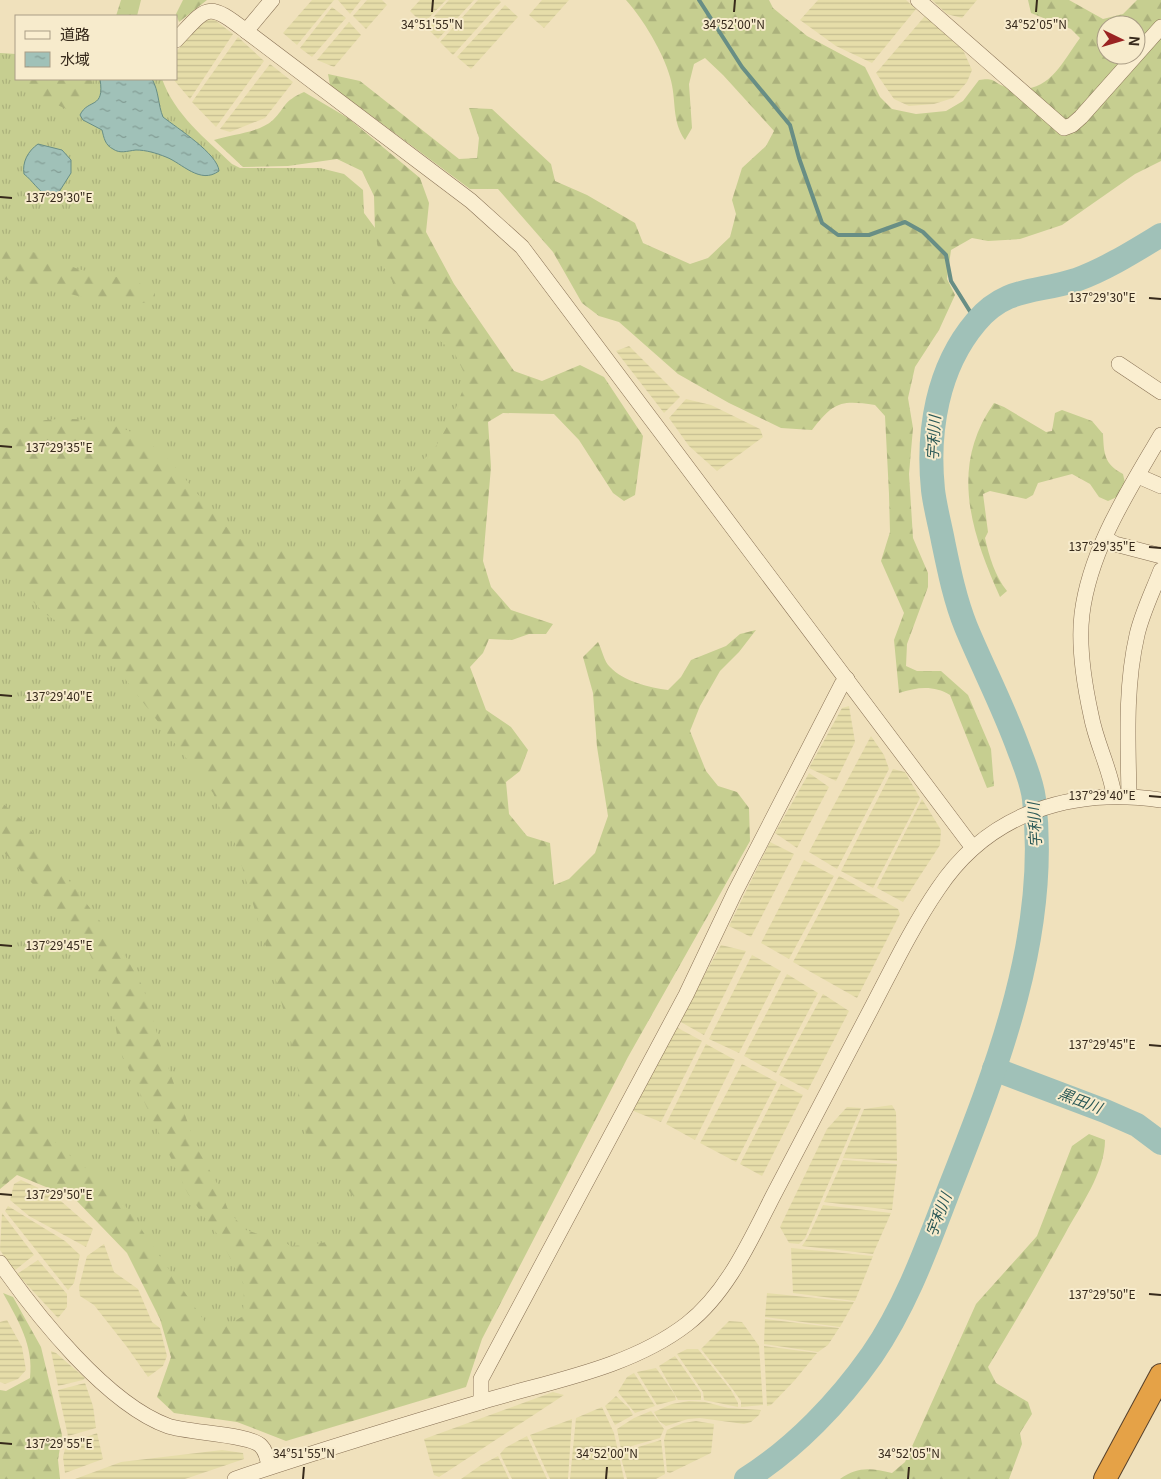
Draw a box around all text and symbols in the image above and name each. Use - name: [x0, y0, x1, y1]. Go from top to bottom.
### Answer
- legend: [15, 15, 178, 80]
- text: 34°51'55"N: [401, 15, 463, 32]
- text: 34°52'00"N: [703, 15, 765, 32]
- text: 34°52'05"N: [1005, 15, 1067, 32]
- north arrow: [1096, 15, 1146, 65]
- text: 道路: [60, 23, 90, 44]
- text: N: [1125, 35, 1145, 47]
- text: 水域: [60, 48, 90, 69]
- text: 137°29'30"E: [25, 188, 93, 205]
- text: 137°29'30"E: [1068, 288, 1136, 305]
- water label: 宇利川: [921, 413, 944, 461]
- text: 137°29'35"E: [25, 438, 93, 455]
- text: 137°29'35"E: [1068, 537, 1136, 554]
- text: 137°29'40"E: [25, 687, 93, 704]
- text: 137°29'40"E: [1068, 786, 1136, 803]
- water label: 宇利川: [1022, 800, 1045, 848]
- text: 137°29'45"E: [25, 936, 93, 953]
- text: 137°29'45"E: [1068, 1035, 1136, 1052]
- water label: 黒田川: [1056, 1082, 1107, 1118]
- text: 137°29'50"E: [25, 1185, 93, 1202]
- water label: 宇利川: [920, 1188, 956, 1239]
- text: 137°29'50"E: [1068, 1285, 1136, 1302]
- text: 137°29'55"E: [25, 1434, 93, 1451]
- text: 34°51'55"N: [273, 1444, 335, 1461]
- text: 34°52'00"N: [576, 1444, 638, 1461]
- text: 34°52'05"N: [878, 1444, 940, 1461]

